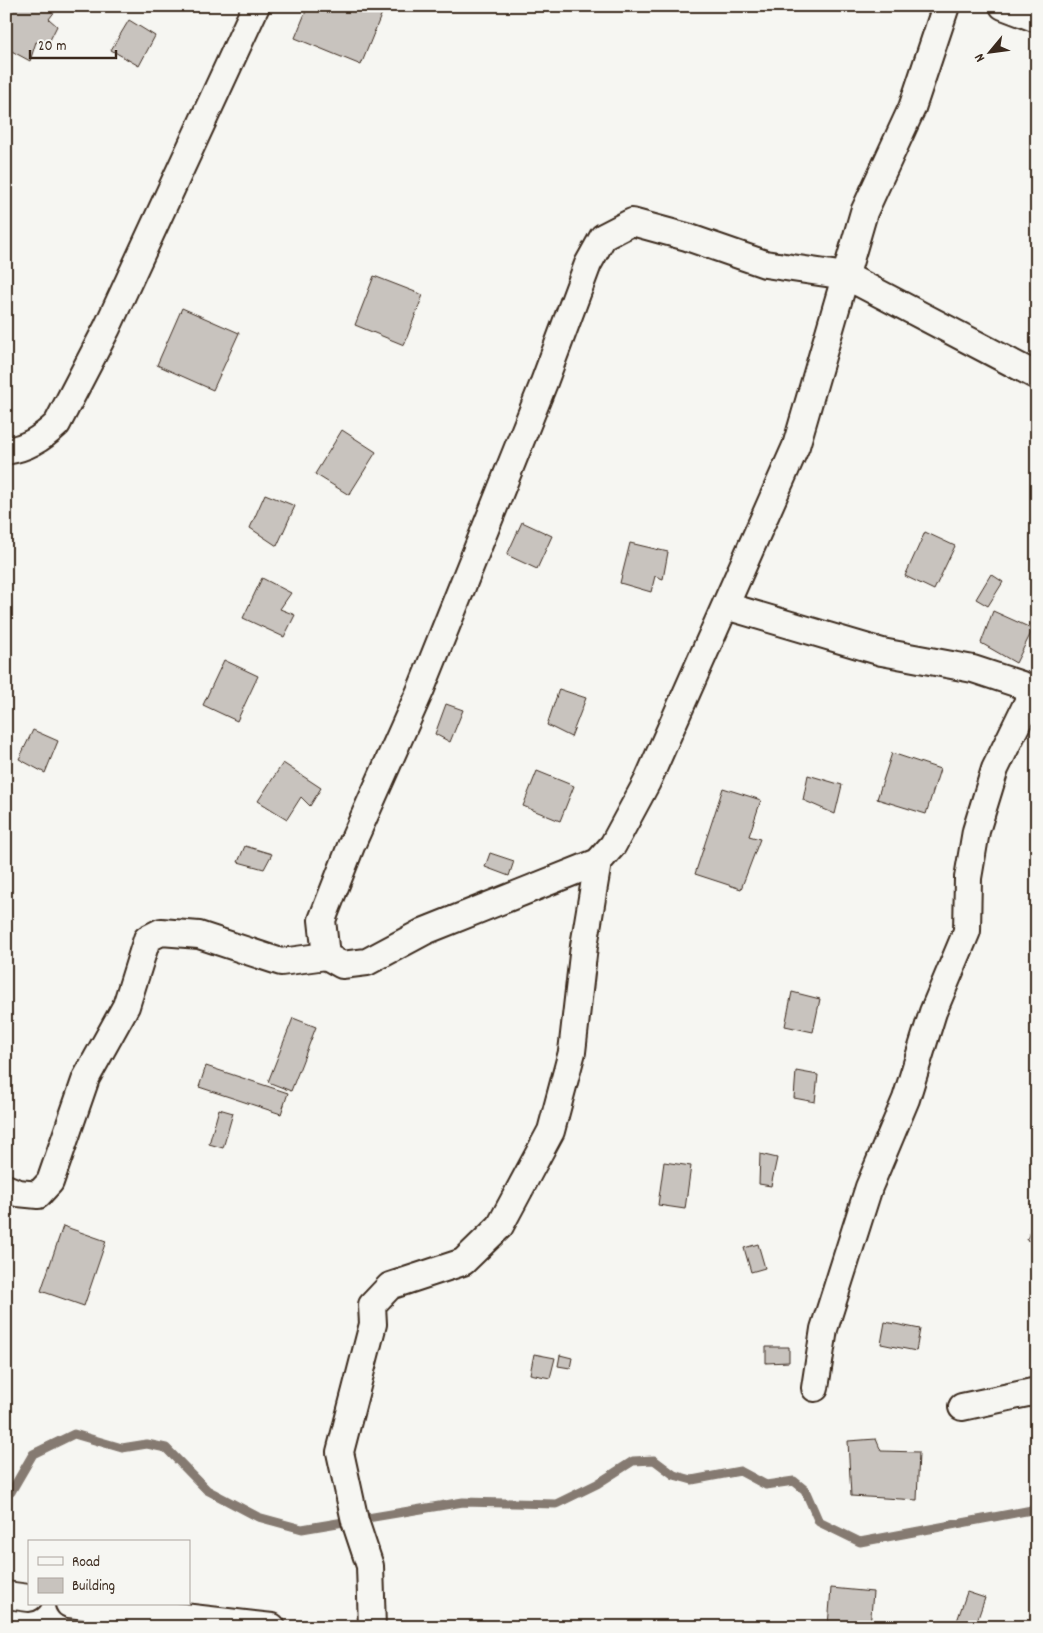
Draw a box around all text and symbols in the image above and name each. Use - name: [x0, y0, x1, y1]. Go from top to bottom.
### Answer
- scale bar: [30, 28, 116, 60]
- north arrow: [966, 28, 1016, 78]
- text: 20 m: [38, 36, 66, 58]
- text: N: [970, 49, 991, 65]
- legend: [28, 1540, 190, 1606]
- text: Road: [72, 1552, 100, 1574]
- text: Building: [72, 1576, 115, 1598]

